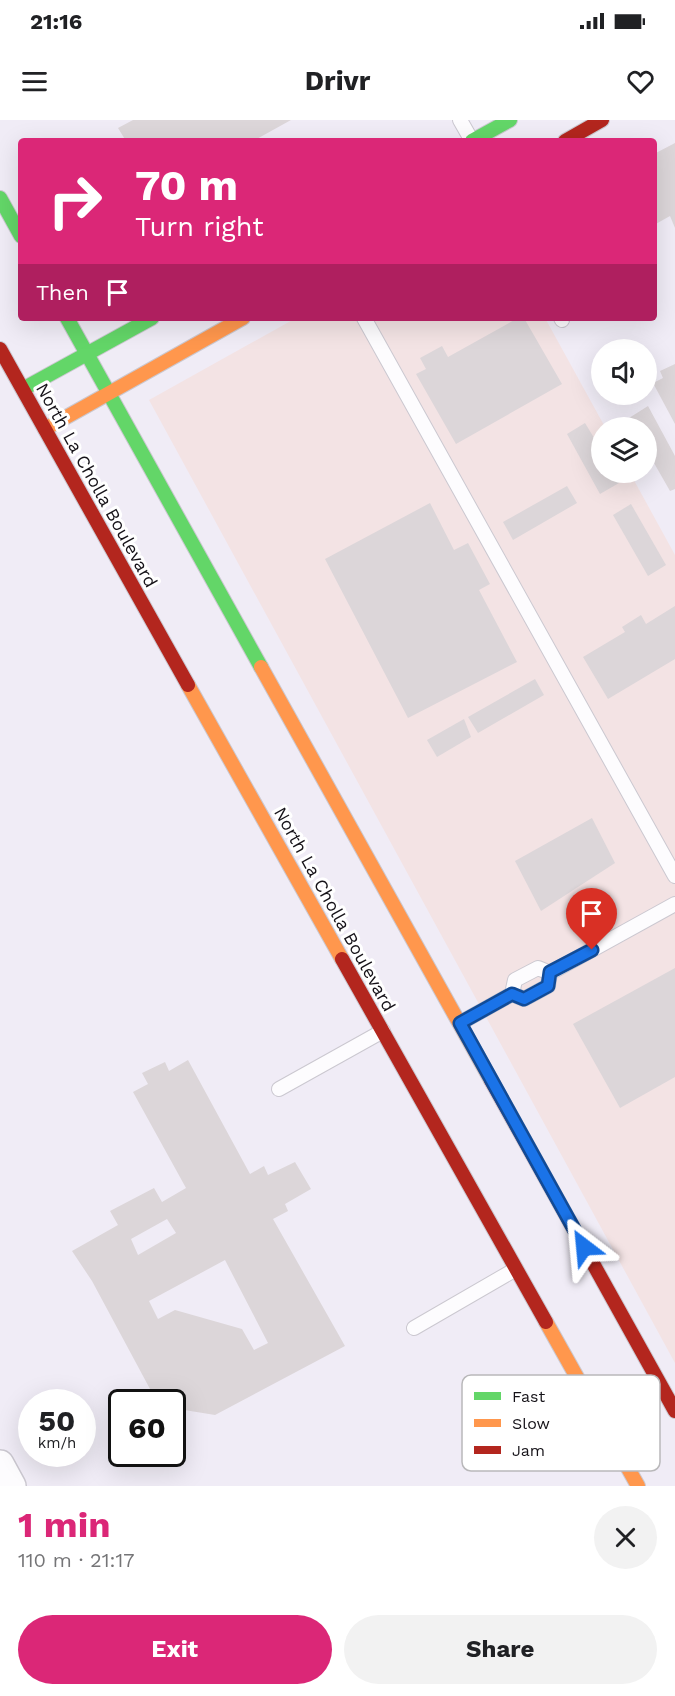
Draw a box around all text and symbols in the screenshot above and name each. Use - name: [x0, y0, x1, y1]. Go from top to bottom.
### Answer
- text: 21:16: [30, 9, 82, 34]
- icon: menu: [18, 65, 51, 98]
- text: Drivr: [305, 65, 370, 97]
- icon: heart: [624, 65, 657, 98]
- text: 70 m: [135, 161, 238, 210]
- icon: right: [36, 162, 114, 240]
- text: Turn right: [135, 211, 264, 243]
- icon: arrive: [101, 276, 134, 309]
- text: Then: [36, 280, 89, 305]
- map controls: [591, 339, 657, 483]
- button: sound: [591, 339, 657, 405]
- street label: North La Cholla Boulevard: [32, 379, 162, 591]
- button: layers: [591, 417, 657, 483]
- street label: North La Cholla Boulevard: [270, 803, 400, 1015]
- pin: [566, 888, 617, 950]
- icon: arrive: [575, 897, 608, 930]
- position arrow: [552, 1215, 616, 1279]
- legend: [462, 1375, 660, 1471]
- text: Fast: [512, 1387, 545, 1406]
- speed limit sign: 60: [108, 1389, 186, 1467]
- text: 50: [39, 1403, 75, 1438]
- text: Slow: [512, 1414, 550, 1433]
- text: km/h: [38, 1434, 76, 1452]
- text: Jam: [512, 1441, 545, 1460]
- text: 1 min: [18, 1504, 110, 1546]
- button: close: [594, 1506, 657, 1569]
- text: 110 m · 21:17: [18, 1548, 134, 1572]
- button: Exit: [18, 1615, 332, 1684]
- button: Share: [344, 1615, 657, 1684]

